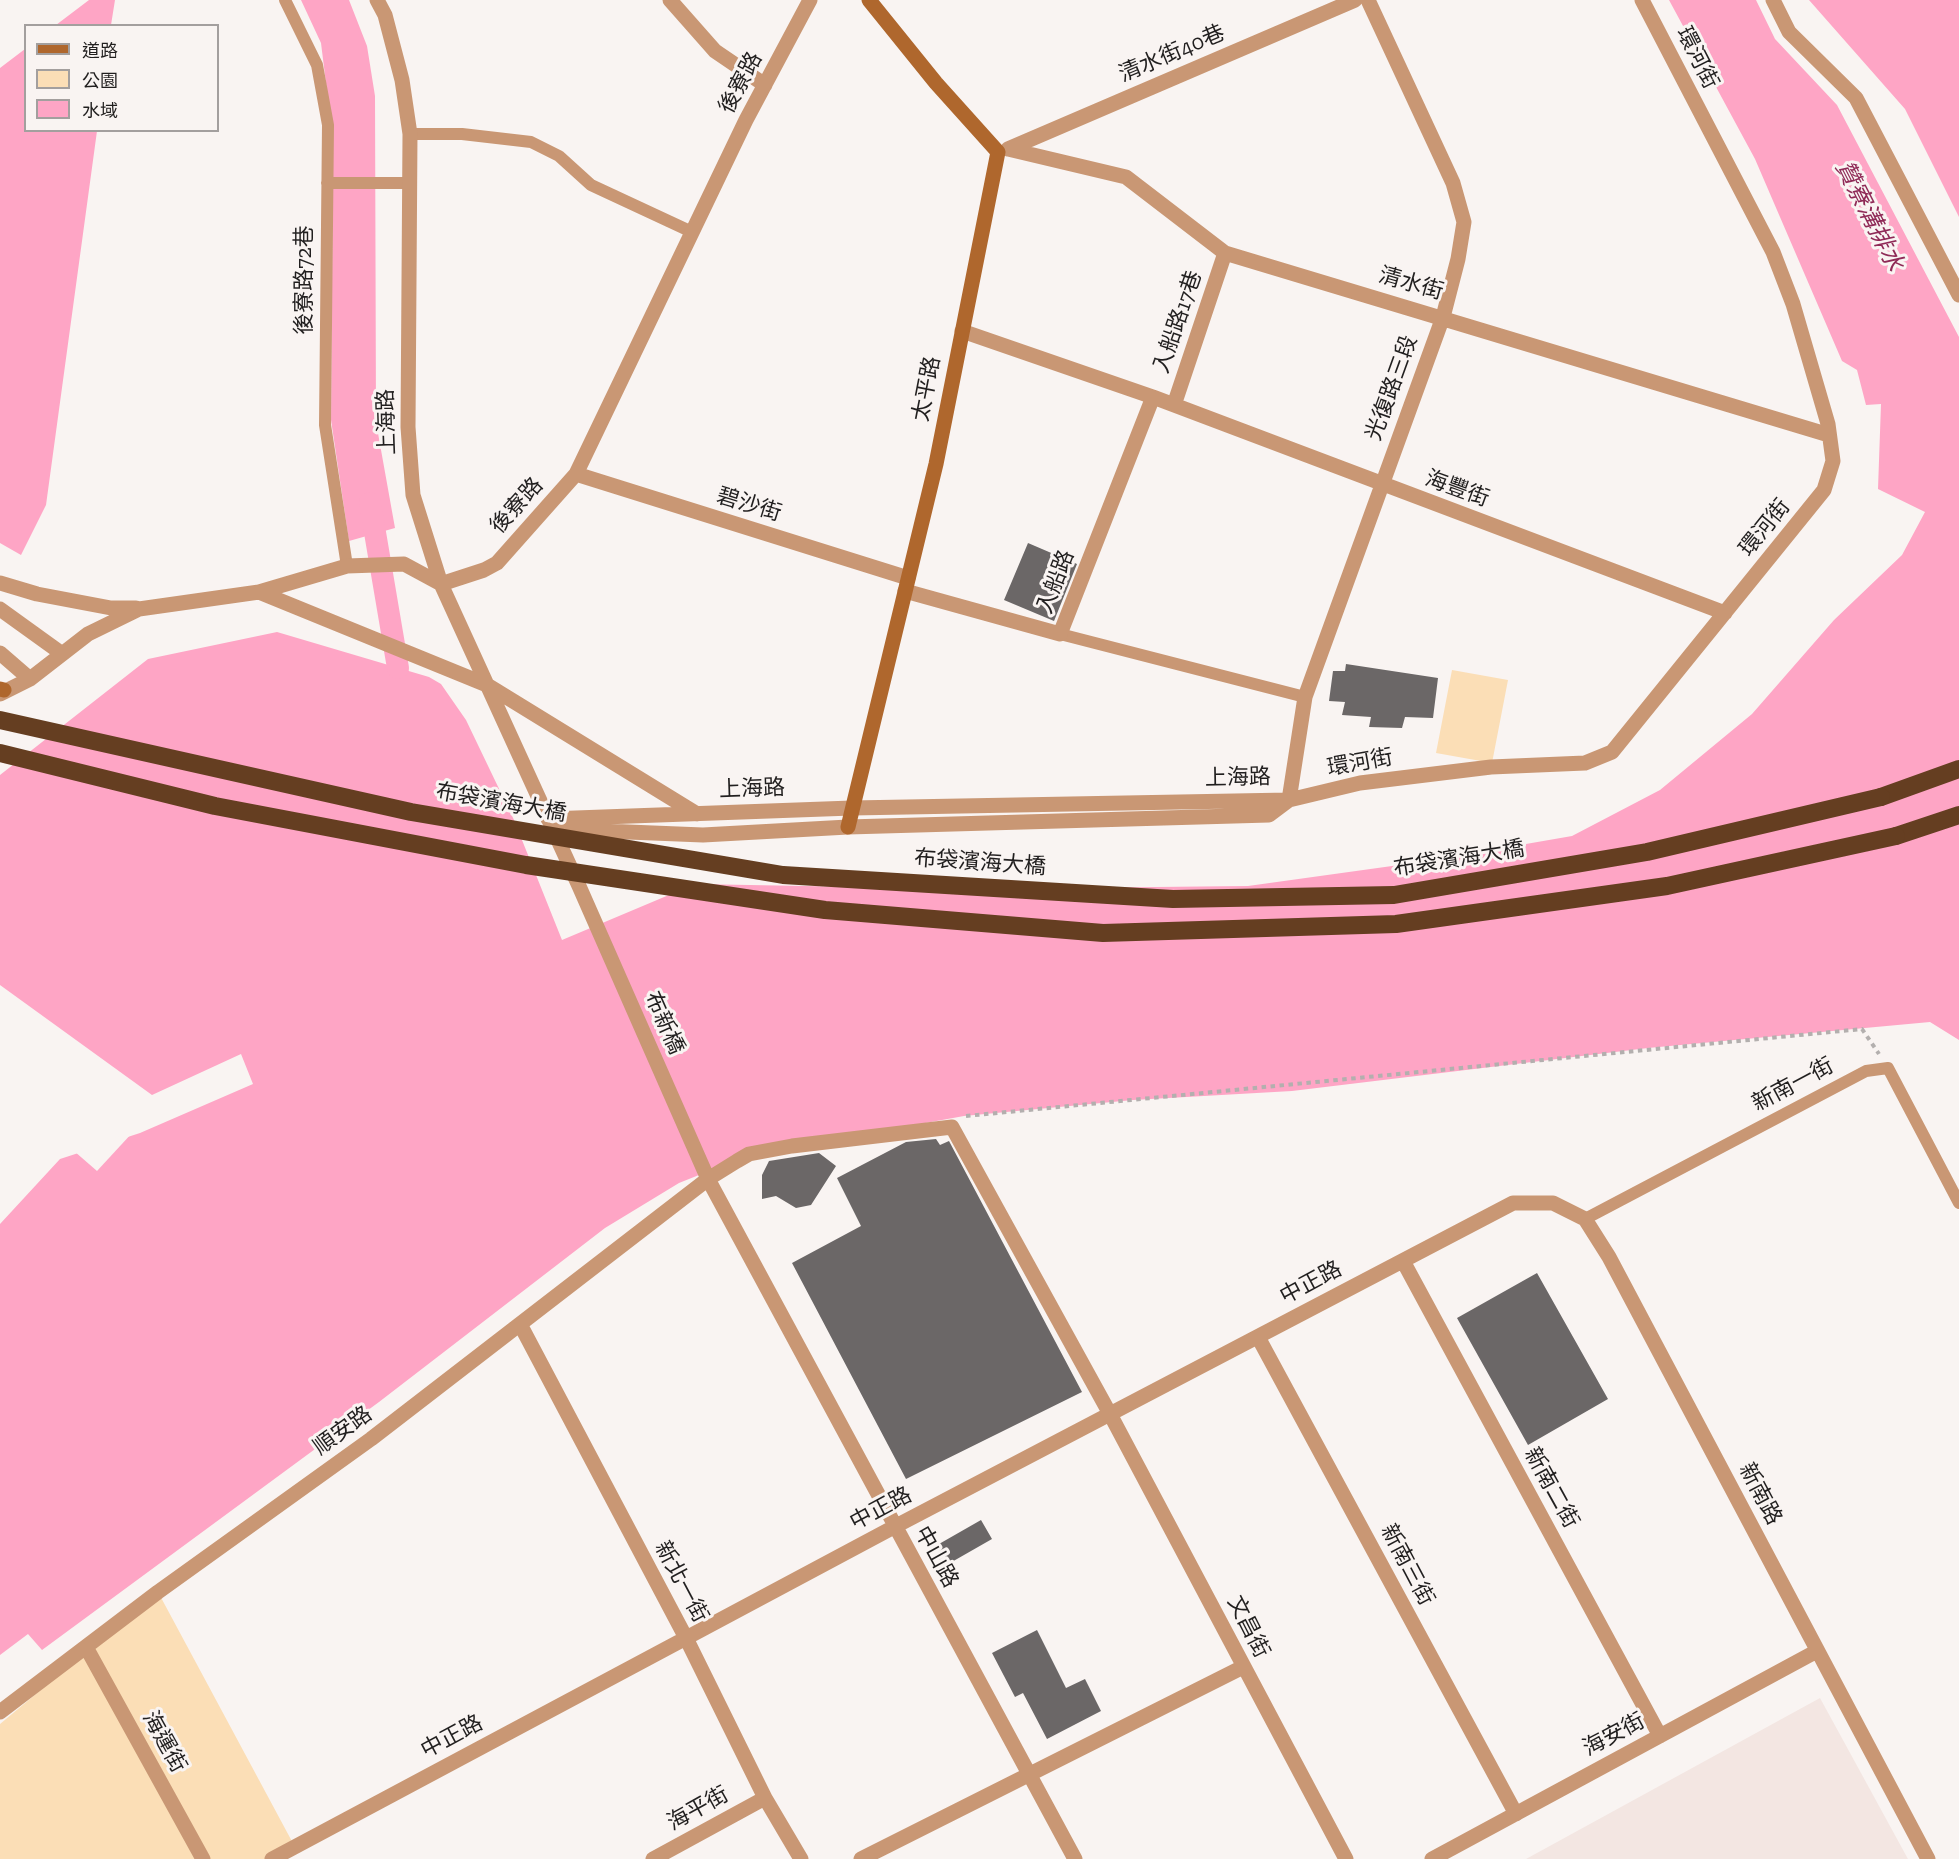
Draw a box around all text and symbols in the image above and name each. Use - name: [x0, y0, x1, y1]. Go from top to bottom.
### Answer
- street label: 清水街40巷: [1115, 20, 1229, 88]
- street label: 環河街: [1670, 23, 1724, 93]
- legend: [24, 24, 219, 132]
- text: 道路: [82, 40, 118, 62]
- street label: 後寮路: [714, 48, 768, 118]
- text: 公園: [82, 70, 118, 92]
- text: 水域: [82, 100, 118, 122]
- water label: 贊寮溝排水: [1829, 156, 1909, 276]
- street label: 後寮路72巷: [292, 225, 318, 335]
- street label: 清水街: [1376, 262, 1446, 306]
- street label: 入船路17巷: [1148, 267, 1208, 377]
- street label: 光復路三段: [1361, 332, 1423, 444]
- street label: 太平路: [908, 354, 946, 424]
- street label: 上海路: [373, 389, 401, 455]
- street label: 海豐街: [1421, 465, 1493, 513]
- street label: 後寮路: [485, 473, 549, 539]
- street label: 碧沙街: [714, 483, 784, 527]
- street label: 環河街: [1734, 494, 1796, 562]
- street label: 入船路: [1032, 546, 1080, 618]
- street label: 環河街: [1325, 744, 1395, 782]
- street label: 上海路: [1205, 764, 1271, 792]
- street label: 上海路: [719, 775, 785, 803]
- street label: 布袋濱海大橋: [434, 779, 568, 827]
- street label: 布袋濱海大橋: [1392, 836, 1526, 882]
- street label: 布袋濱海大橋: [913, 845, 1047, 881]
- street label: 布新橋: [639, 987, 689, 1059]
- street label: 新南一街: [1748, 1053, 1838, 1117]
- street label: 中正路: [1276, 1256, 1346, 1310]
- street label: 順安路: [309, 1401, 377, 1461]
- street label: 新南二街: [1518, 1443, 1584, 1533]
- street label: 新南路: [1733, 1459, 1787, 1529]
- street label: 中正路: [846, 1482, 916, 1536]
- street label: 新南三街: [1375, 1520, 1439, 1610]
- street label: 中山路: [908, 1522, 964, 1592]
- street label: 新北一街: [649, 1537, 713, 1627]
- street label: 文昌街: [1221, 1592, 1275, 1662]
- street label: 海運街: [136, 1707, 192, 1777]
- street label: 海安街: [1579, 1708, 1649, 1762]
- street label: 中正路: [417, 1710, 487, 1764]
- street label: 海平街: [663, 1781, 733, 1837]

